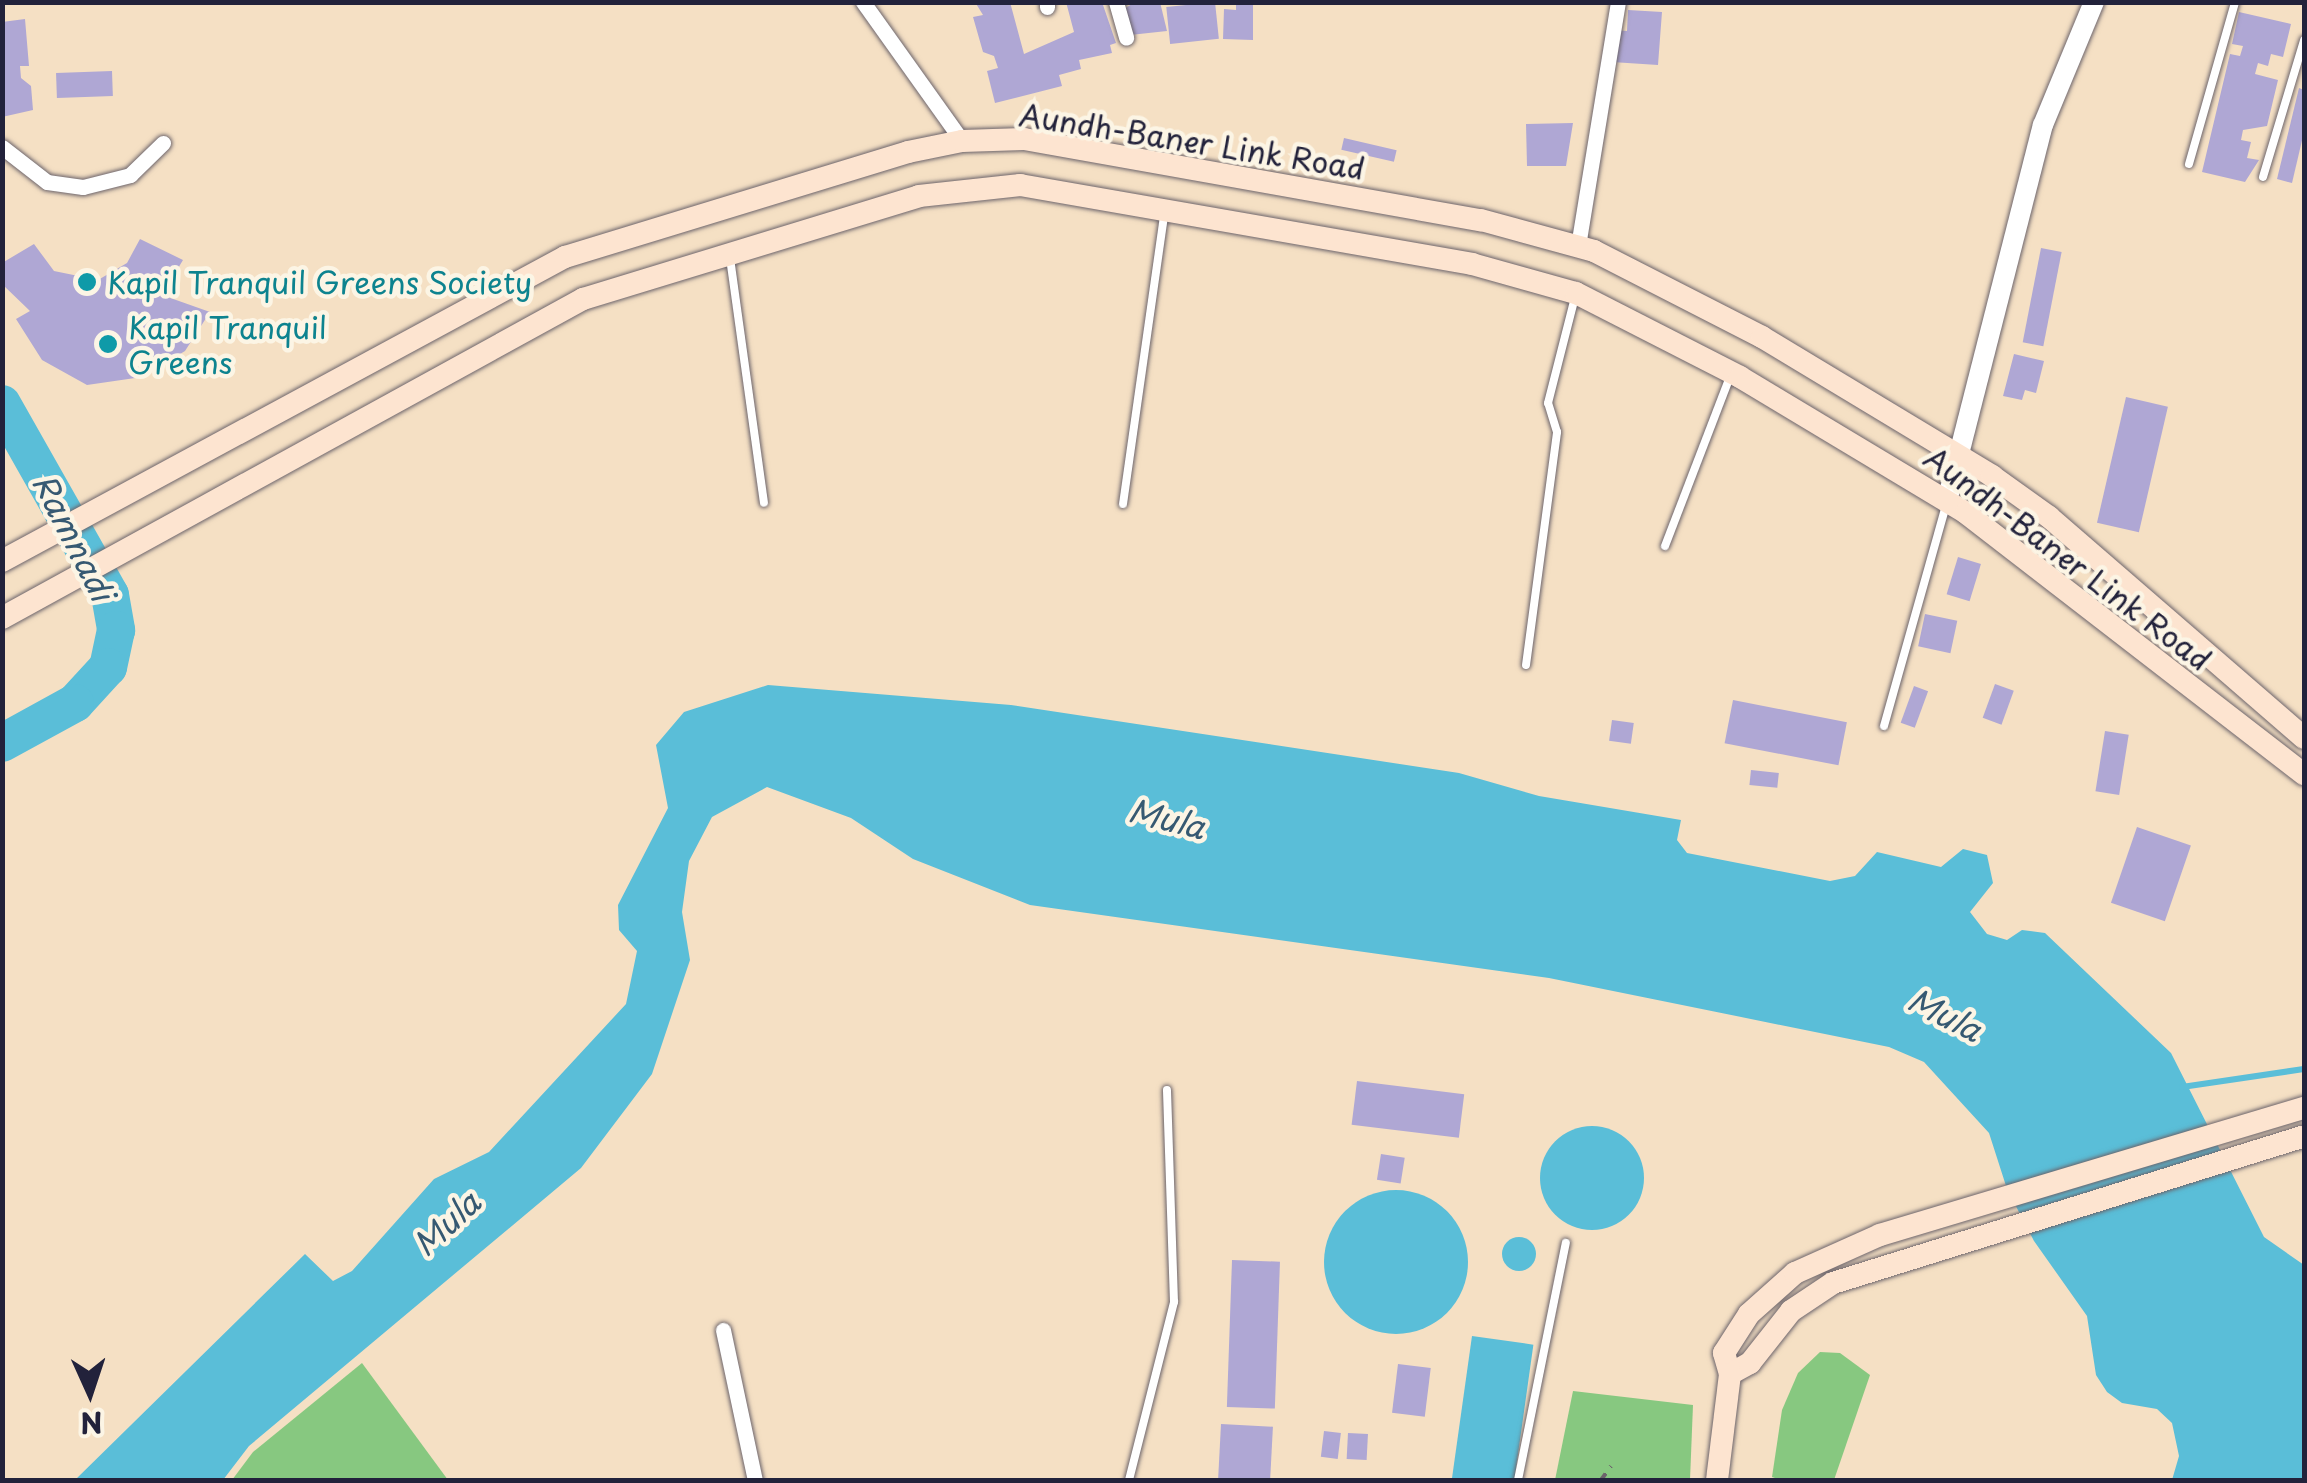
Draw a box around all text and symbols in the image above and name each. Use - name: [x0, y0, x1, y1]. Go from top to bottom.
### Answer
- street label: Aundh-Baner Link Road: [1016, 96, 1368, 186]
- place label: Kapil Tranquil Greens Society: [107, 264, 536, 300]
- marker: Kapil Tranquil Greens Society: [76, 271, 98, 293]
- place label: Kapil Tranquil Greens: [128, 309, 327, 380]
- marker: Kapil Tranquil Greens: [97, 333, 119, 355]
- street label: Aundh-Baner Link Road: [1917, 438, 2219, 678]
- water label: Ramnadi: [26, 467, 122, 607]
- water label: Mula: [1125, 790, 1209, 846]
- water label: Mula: [1902, 979, 1988, 1049]
- water label: Mula: [405, 1183, 487, 1263]
- north arrow: [40, 1343, 140, 1443]
- text: N: [79, 1401, 104, 1446]

